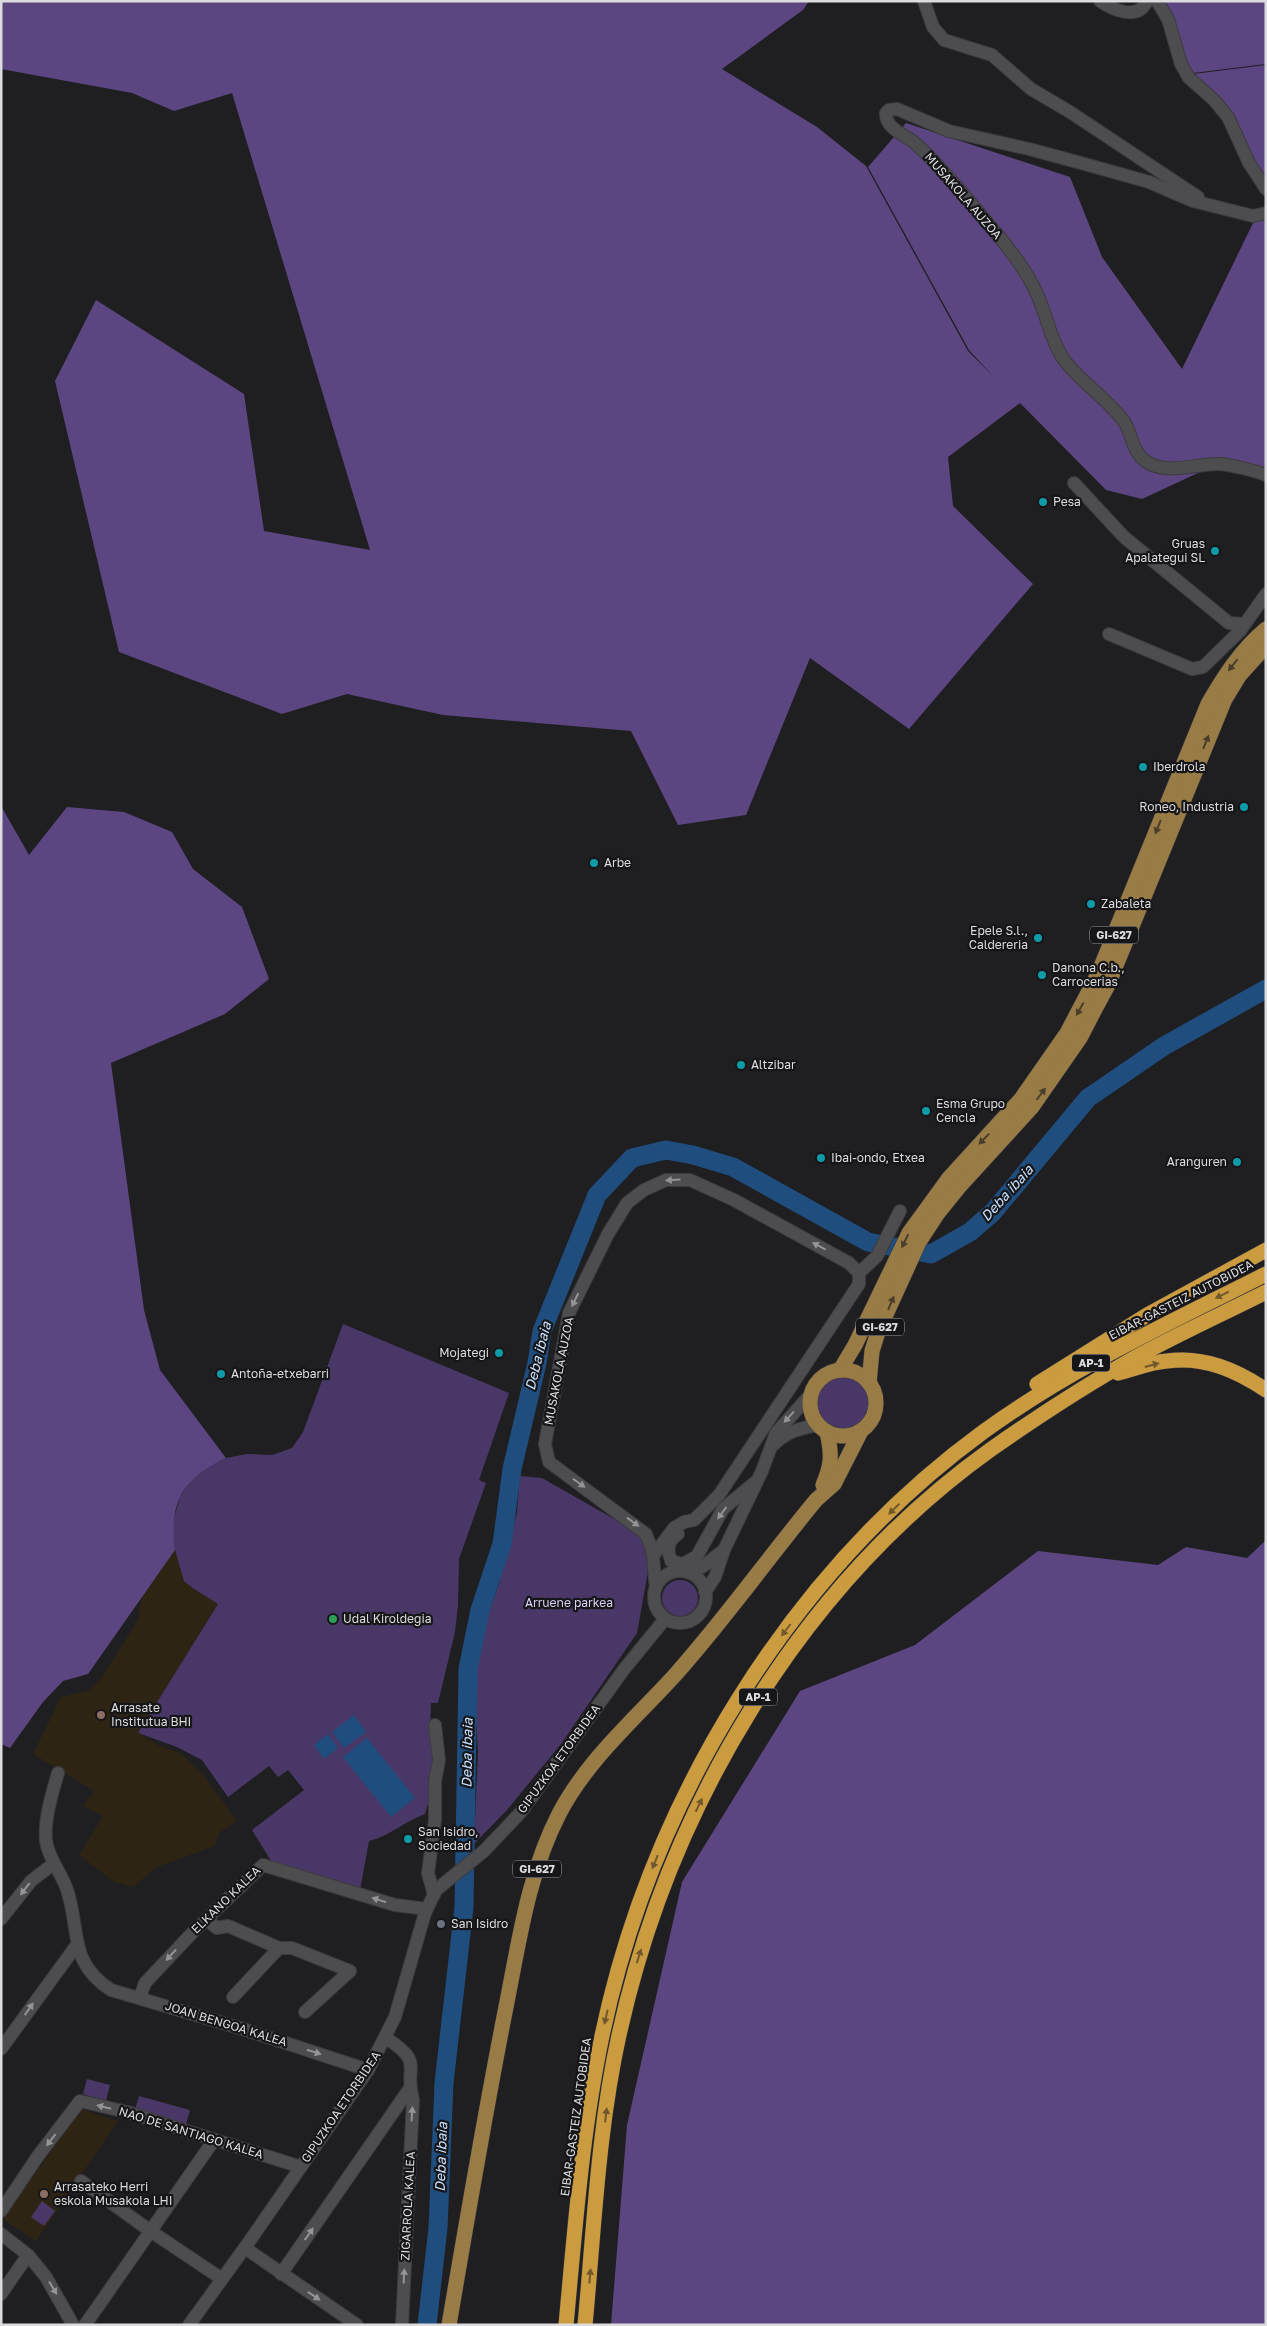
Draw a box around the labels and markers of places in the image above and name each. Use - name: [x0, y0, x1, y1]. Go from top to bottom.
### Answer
- place label: Pesa: [1053, 494, 1081, 509]
- marker: Pesa: [1037, 496, 1049, 508]
- place label: Gruas Apalategui SL: [1125, 536, 1205, 565]
- marker: Gruas Apalategui SL: [1209, 545, 1221, 557]
- place label: Iberdrola: [1153, 759, 1205, 774]
- marker: Iberdrola: [1137, 761, 1149, 773]
- place label: Roneo, Industria: [1139, 799, 1234, 814]
- marker: Roneo, Industria: [1238, 801, 1250, 813]
- place label: Arbe: [604, 855, 631, 870]
- marker: Arbe: [588, 857, 600, 869]
- place label: Zabaleta: [1101, 896, 1151, 911]
- marker: Zabaleta: [1085, 898, 1097, 910]
- place label: Epele S.l., Caldereria: [969, 923, 1028, 952]
- marker: Epele S.l., Caldereria: [1032, 932, 1044, 944]
- place label: Danona C.b., Carrocerias: [1052, 960, 1125, 989]
- marker: Danona C.b., Carrocerias: [1036, 969, 1048, 981]
- place label: Altzibar: [751, 1057, 796, 1072]
- marker: Altzibar: [735, 1059, 747, 1071]
- place label: Esma Grupo Cencla: [936, 1096, 1005, 1125]
- marker: Esma Grupo Cencla: [920, 1105, 932, 1117]
- place label: Ibai-ondo, Etxea: [831, 1150, 925, 1165]
- marker: Ibai-ondo, Etxea: [815, 1152, 827, 1164]
- place label: Aranguren: [1167, 1154, 1227, 1169]
- marker: Aranguren: [1231, 1156, 1243, 1168]
- place label: Mojategi: [439, 1345, 489, 1360]
- marker: Mojategi: [493, 1347, 505, 1359]
- place label: Antoña-etxebarri: [231, 1366, 329, 1381]
- marker: Antoña-etxebarri: [215, 1368, 227, 1380]
- place label: Udal Kiroldegia: [343, 1611, 431, 1626]
- marker: Udal Kiroldegia: [327, 1613, 339, 1625]
- place label: Arrasate Institutua BHI: [111, 1700, 191, 1729]
- marker: Arrasate Institutua BHI: [95, 1709, 107, 1721]
- place label: San Isidro, Sociedad: [418, 1824, 479, 1853]
- marker: San Isidro, Sociedad: [402, 1833, 414, 1845]
- place label: San Isidro: [451, 1916, 508, 1931]
- marker: San Isidro: [435, 1918, 447, 1930]
- place label: Arrasateko Herri eskola Musakola LHI: [54, 2179, 173, 2208]
- marker: Arrasateko Herri eskola Musakola LHI: [38, 2188, 50, 2200]

